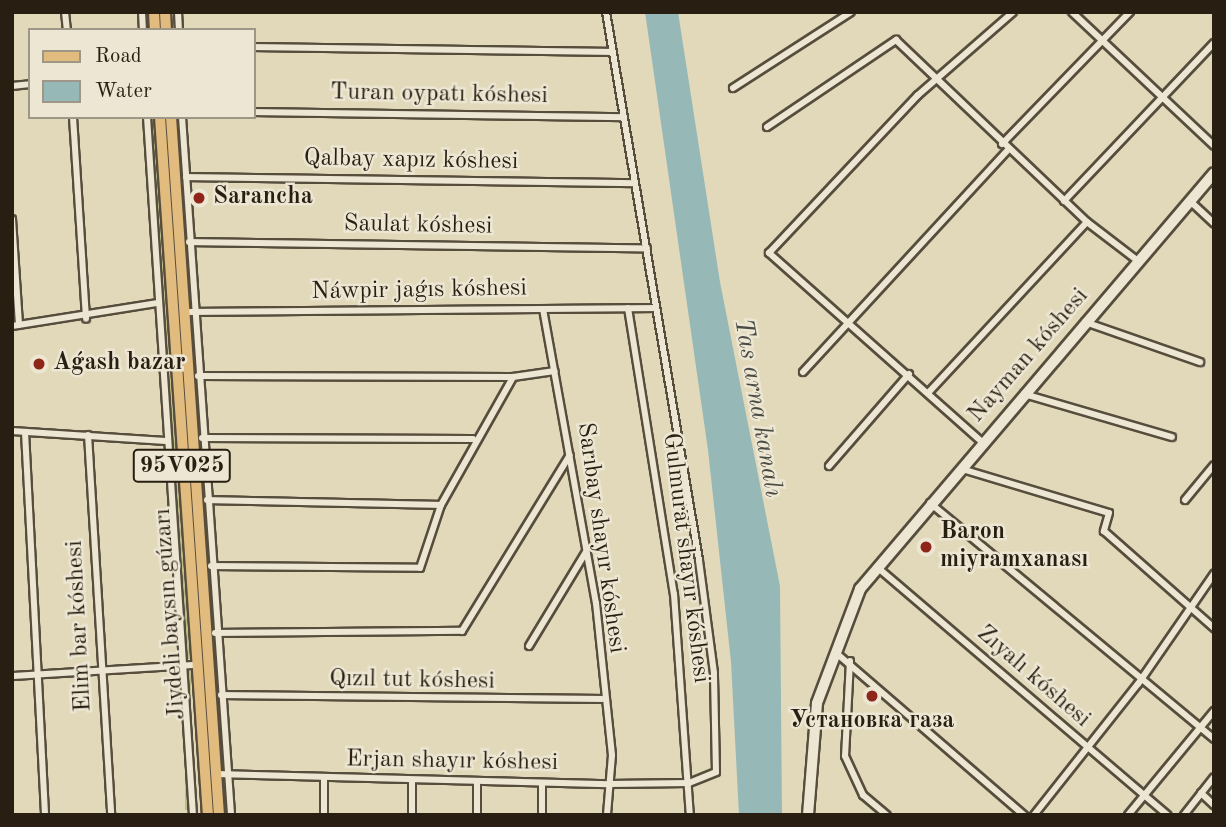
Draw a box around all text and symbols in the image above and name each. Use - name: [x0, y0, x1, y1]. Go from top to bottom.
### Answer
- legend: [28, 28, 256, 119]
- text: Road: [95, 46, 142, 67]
- street label: Turan oypatı kóshesi: [330, 79, 548, 111]
- text: Water: [95, 81, 152, 102]
- street label: Qalbay xapız kóshesi: [303, 145, 519, 177]
- place label: Sarancha: [213, 184, 313, 212]
- marker: Sarancha: [191, 190, 207, 206]
- street label: Saulat kóshesi: [343, 210, 493, 242]
- street label: Náwpir jaǵıs kóshesi: [311, 275, 527, 307]
- street label: Nayman kóshesi: [963, 283, 1095, 429]
- water label: Tas arna kanalı: [726, 316, 788, 500]
- place label: Aǵash bazar: [53, 350, 186, 378]
- marker: Aǵash bazar: [31, 356, 47, 372]
- street label: Sarıbay shayır kóshesi: [570, 421, 630, 655]
- street label: Gulmurat shayır kóshesi: [655, 431, 715, 685]
- road number: 95V025: [131, 446, 233, 486]
- street label: Jiydeli baysın gúzarı: [149, 507, 193, 721]
- place label: Baron miyramxanası: [940, 519, 1088, 575]
- street label: Elim bar kóshesi: [61, 539, 99, 713]
- marker: Baron miyramxanası: [918, 539, 934, 555]
- street label: Zıyalı kóshesi: [970, 620, 1096, 734]
- street label: Qızıl tut kóshesi: [329, 665, 495, 697]
- marker: Установка газа: [864, 688, 880, 704]
- place label: Установка газа: [789, 708, 955, 736]
- street label: Erjan shayır kóshesi: [346, 746, 558, 778]

